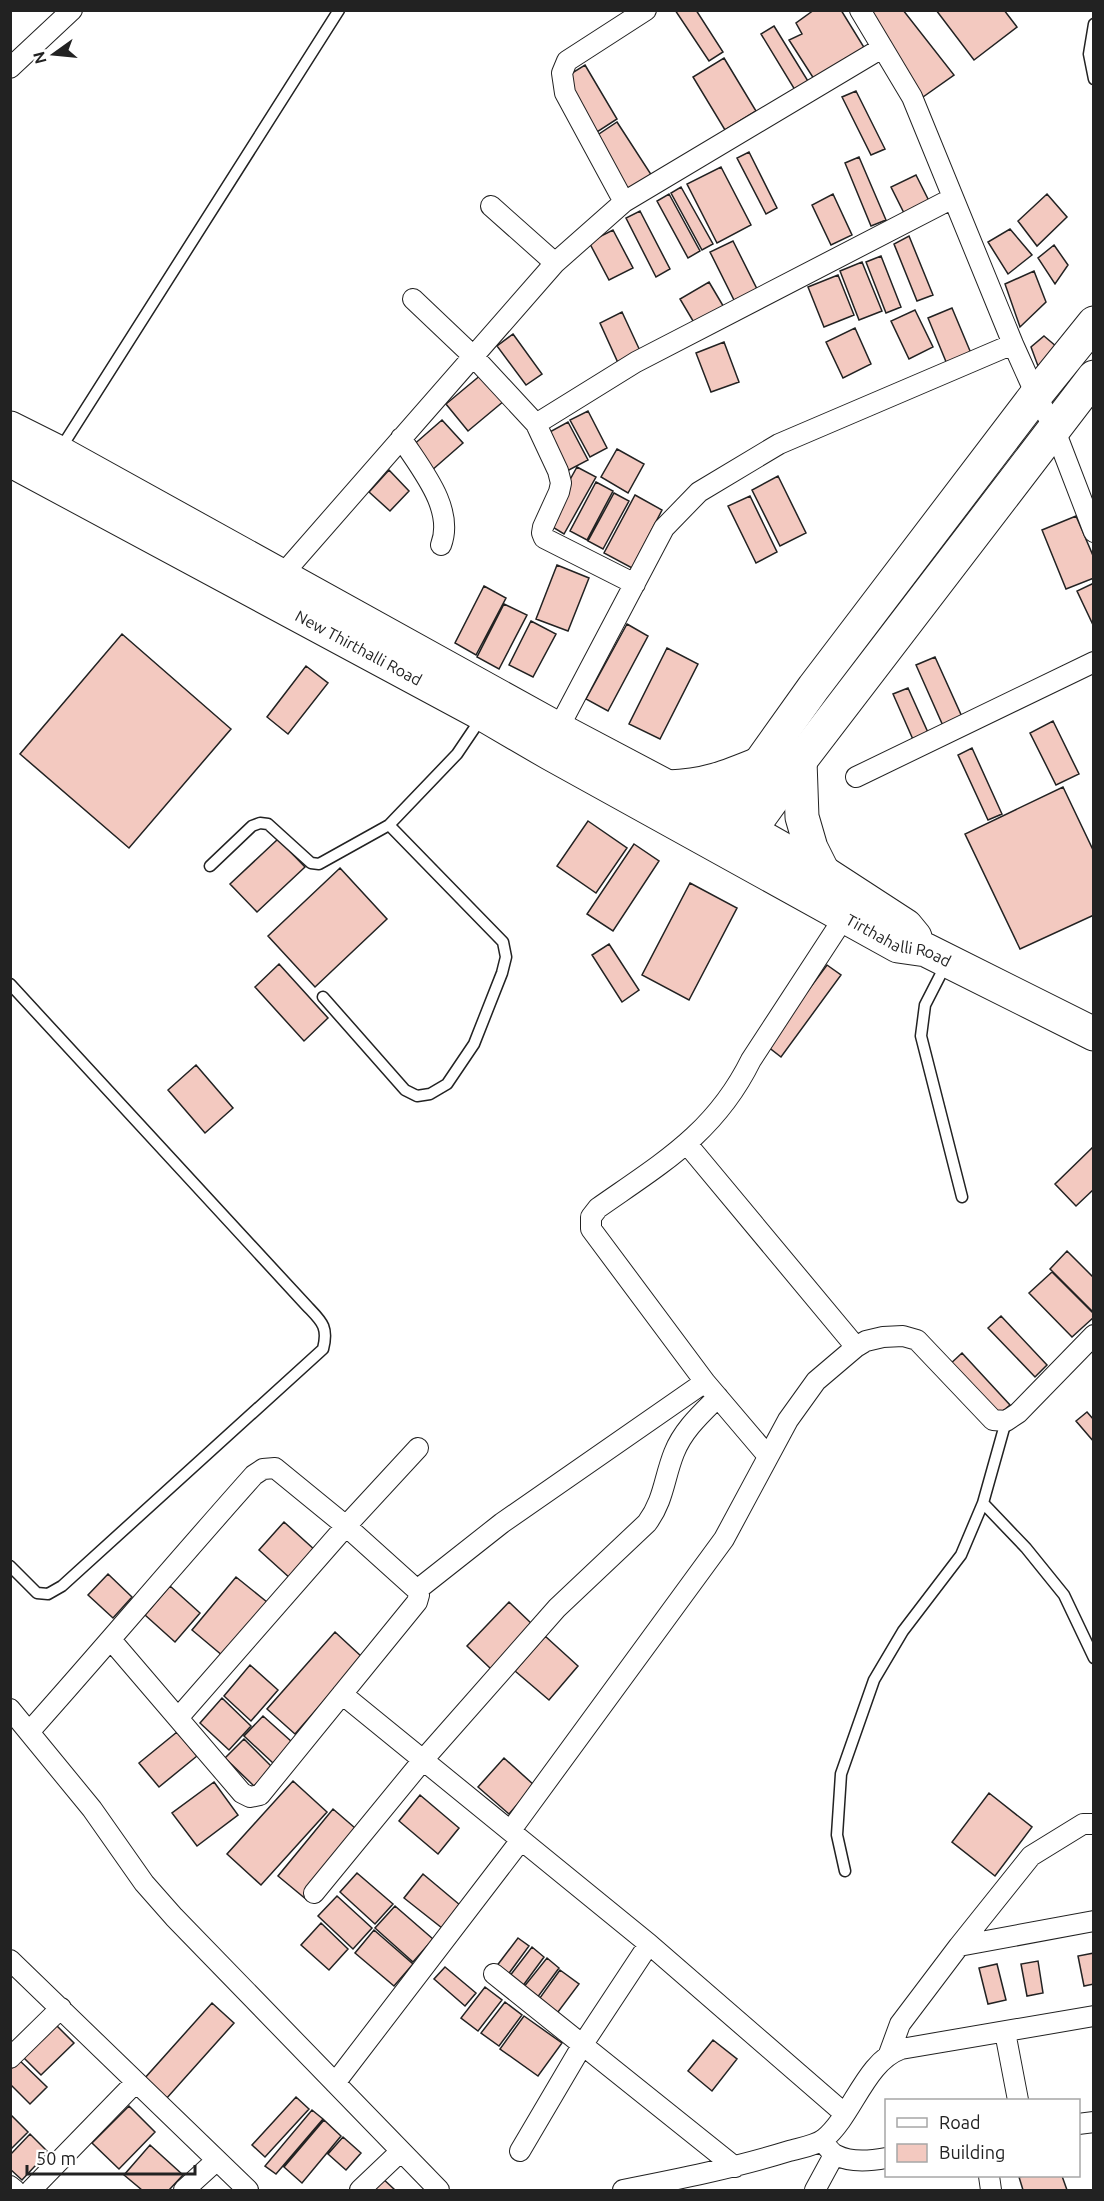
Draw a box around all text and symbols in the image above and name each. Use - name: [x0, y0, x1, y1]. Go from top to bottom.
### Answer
- north arrow: [24, 24, 84, 84]
- text: N: [29, 50, 50, 66]
- street label: New Thirthalli Road: [292, 606, 425, 689]
- street label: Tirthahalli Road: [843, 910, 954, 970]
- legend: [885, 2099, 1080, 2177]
- text: Road: [939, 2112, 981, 2132]
- scale bar: [27, 2138, 195, 2176]
- text: Building: [939, 2142, 1005, 2162]
- text: 50 m: [36, 2148, 76, 2168]

